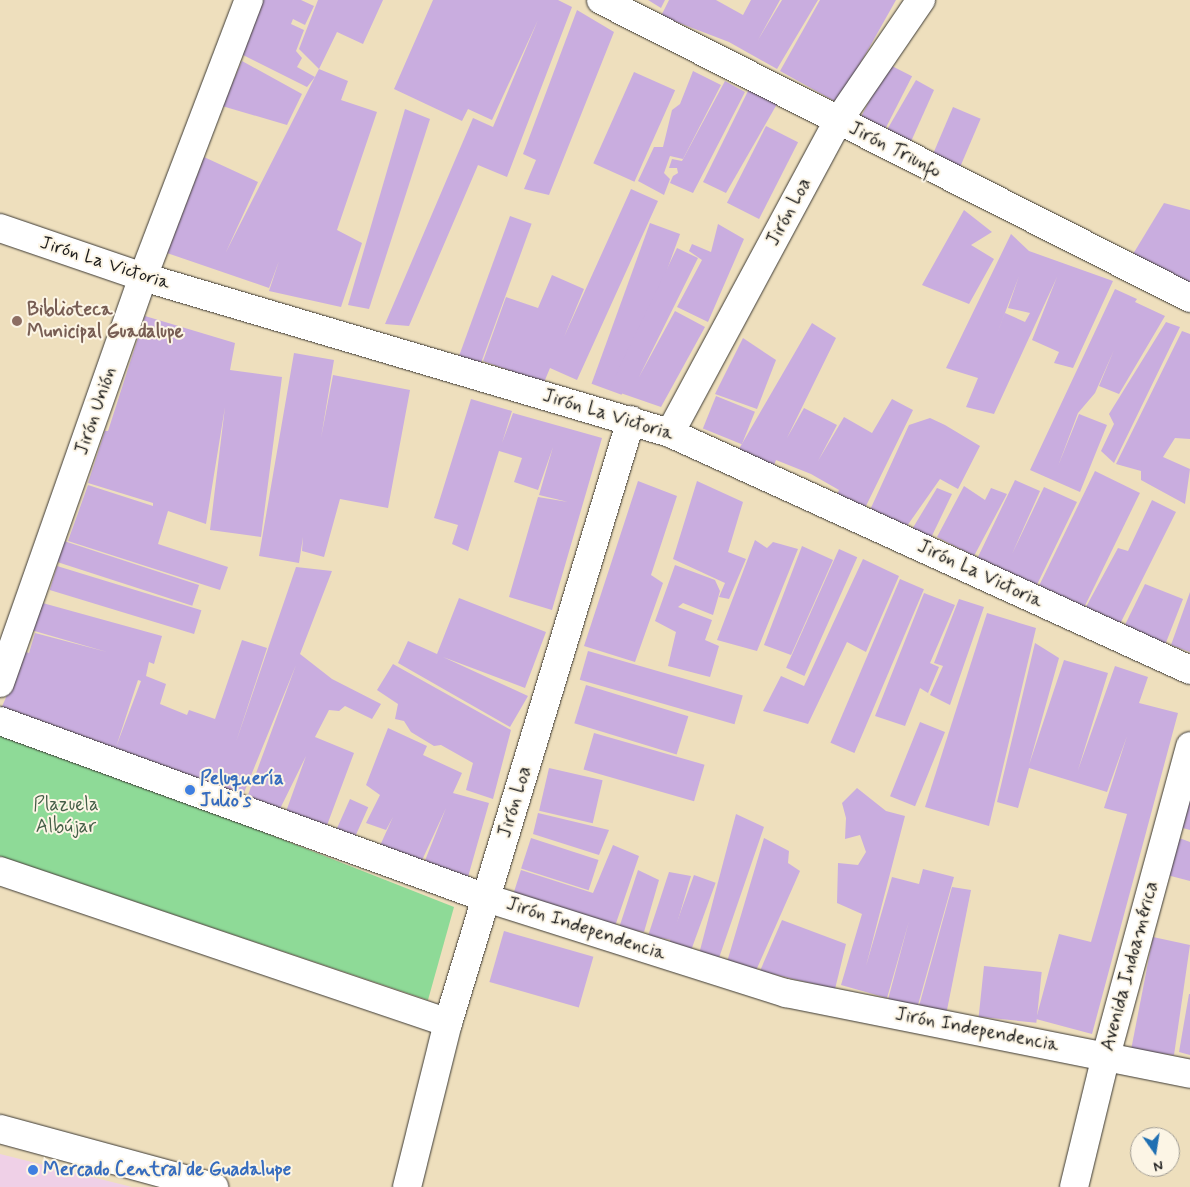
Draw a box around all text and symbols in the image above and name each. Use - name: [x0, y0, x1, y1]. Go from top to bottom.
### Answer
- street label: Jirón Triunfo: [844, 117, 946, 183]
- street label: Jirón Loa: [761, 173, 817, 251]
- street label: Jirón La Victoria: [37, 231, 173, 295]
- place label: Biblioteca Municipal Guadalupe: [27, 299, 187, 343]
- marker: Biblioteca Municipal Guadalupe: [11, 315, 23, 327]
- street label: Jirón Unión: [71, 365, 121, 457]
- street label: Jirón La Victoria: [540, 384, 676, 446]
- street label: Jirón La Victoria: [914, 535, 1046, 613]
- street label: Jirón Loa: [493, 763, 537, 841]
- place label: Peluquería Julio's: [200, 768, 284, 812]
- marker: Peluquería Julio's: [184, 784, 196, 796]
- park label: Plazuela Albújar: [33, 794, 99, 838]
- street label: Avenida Indoamérica: [1096, 878, 1164, 1054]
- street label: Jirón Independencia: [503, 892, 669, 966]
- street label: Jirón Independencia: [893, 1003, 1061, 1057]
- north arrow: [1130, 1127, 1180, 1177]
- text: N: [1152, 1156, 1165, 1175]
- place label: Mercado Central de Guadalupe: [43, 1159, 287, 1181]
- marker: Mercado Central de Guadalupe: [27, 1164, 39, 1176]

